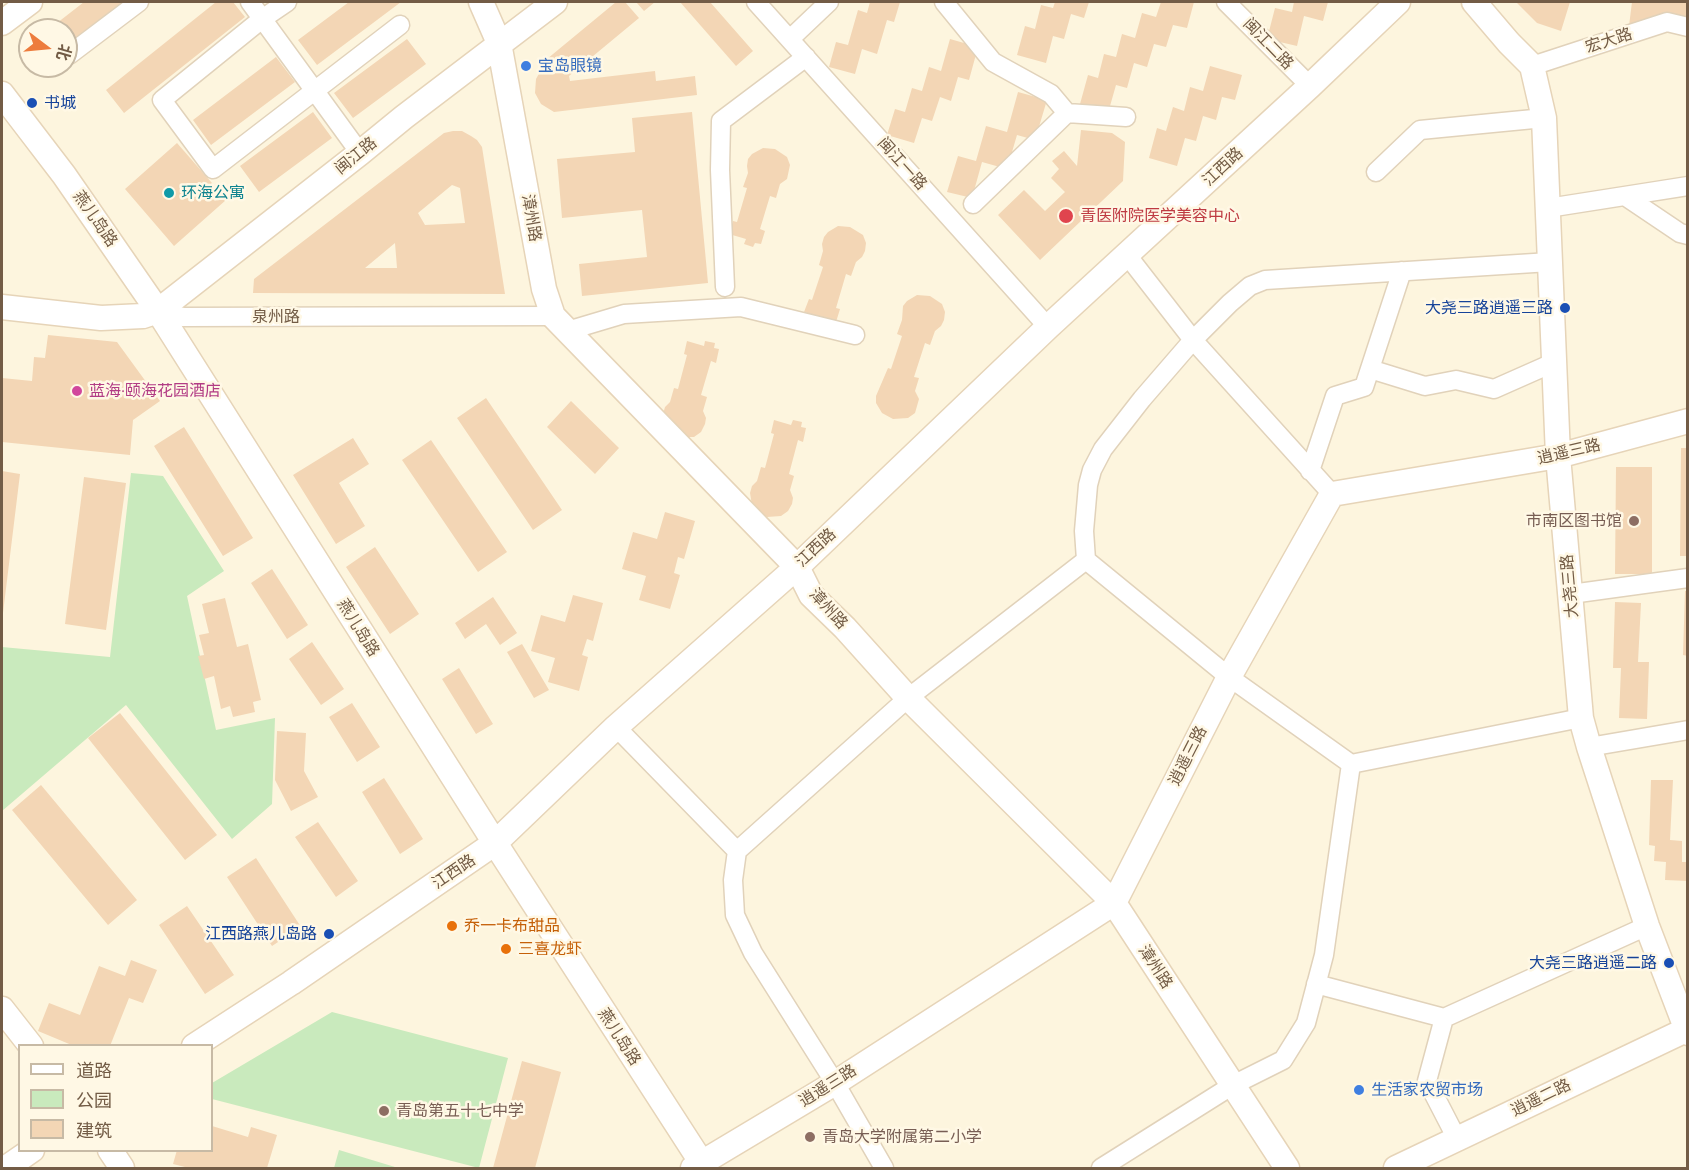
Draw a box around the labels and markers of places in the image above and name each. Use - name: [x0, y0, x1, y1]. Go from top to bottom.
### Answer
- place label: 宝岛眼镜: [538, 56, 602, 76]
- marker: 宝岛眼镜: [519, 59, 533, 73]
- place label: 书城: [44, 93, 76, 113]
- marker: 书城: [25, 96, 39, 110]
- place label: 环海公寓: [181, 183, 245, 203]
- marker: 环海公寓: [162, 186, 176, 200]
- place label: 青医附院医学美容中心: [1080, 206, 1240, 226]
- marker: 青医附院医学美容中心: [1057, 207, 1075, 225]
- place label: 大尧三路逍遥三路: [1425, 298, 1553, 318]
- marker: 大尧三路逍遥三路: [1558, 301, 1572, 315]
- place label: 蓝海·颐海花园酒店: [89, 381, 221, 401]
- marker: 蓝海·颐海花园酒店: [70, 384, 84, 398]
- place label: 市南区图书馆: [1526, 511, 1622, 531]
- marker: 市南区图书馆: [1627, 514, 1641, 528]
- place label: 乔一卡布甜品: [464, 916, 560, 936]
- marker: 乔一卡布甜品: [445, 919, 459, 933]
- place label: 江西路燕儿岛路: [205, 924, 317, 944]
- marker: 江西路燕儿岛路: [322, 927, 336, 941]
- place label: 三喜龙虾: [518, 939, 582, 959]
- marker: 三喜龙虾: [499, 942, 513, 956]
- place label: 大尧三路逍遥二路: [1529, 953, 1657, 973]
- marker: 大尧三路逍遥二路: [1662, 956, 1676, 970]
- place label: 生活家农贸市场: [1371, 1080, 1483, 1100]
- marker: 生活家农贸市场: [1352, 1083, 1366, 1097]
- place label: 青岛第五十七中学: [396, 1101, 524, 1121]
- marker: 青岛第五十七中学: [377, 1104, 391, 1118]
- place label: 青岛大学附属第二小学: [822, 1127, 982, 1147]
- marker: 青岛大学附属第二小学: [803, 1130, 817, 1144]

